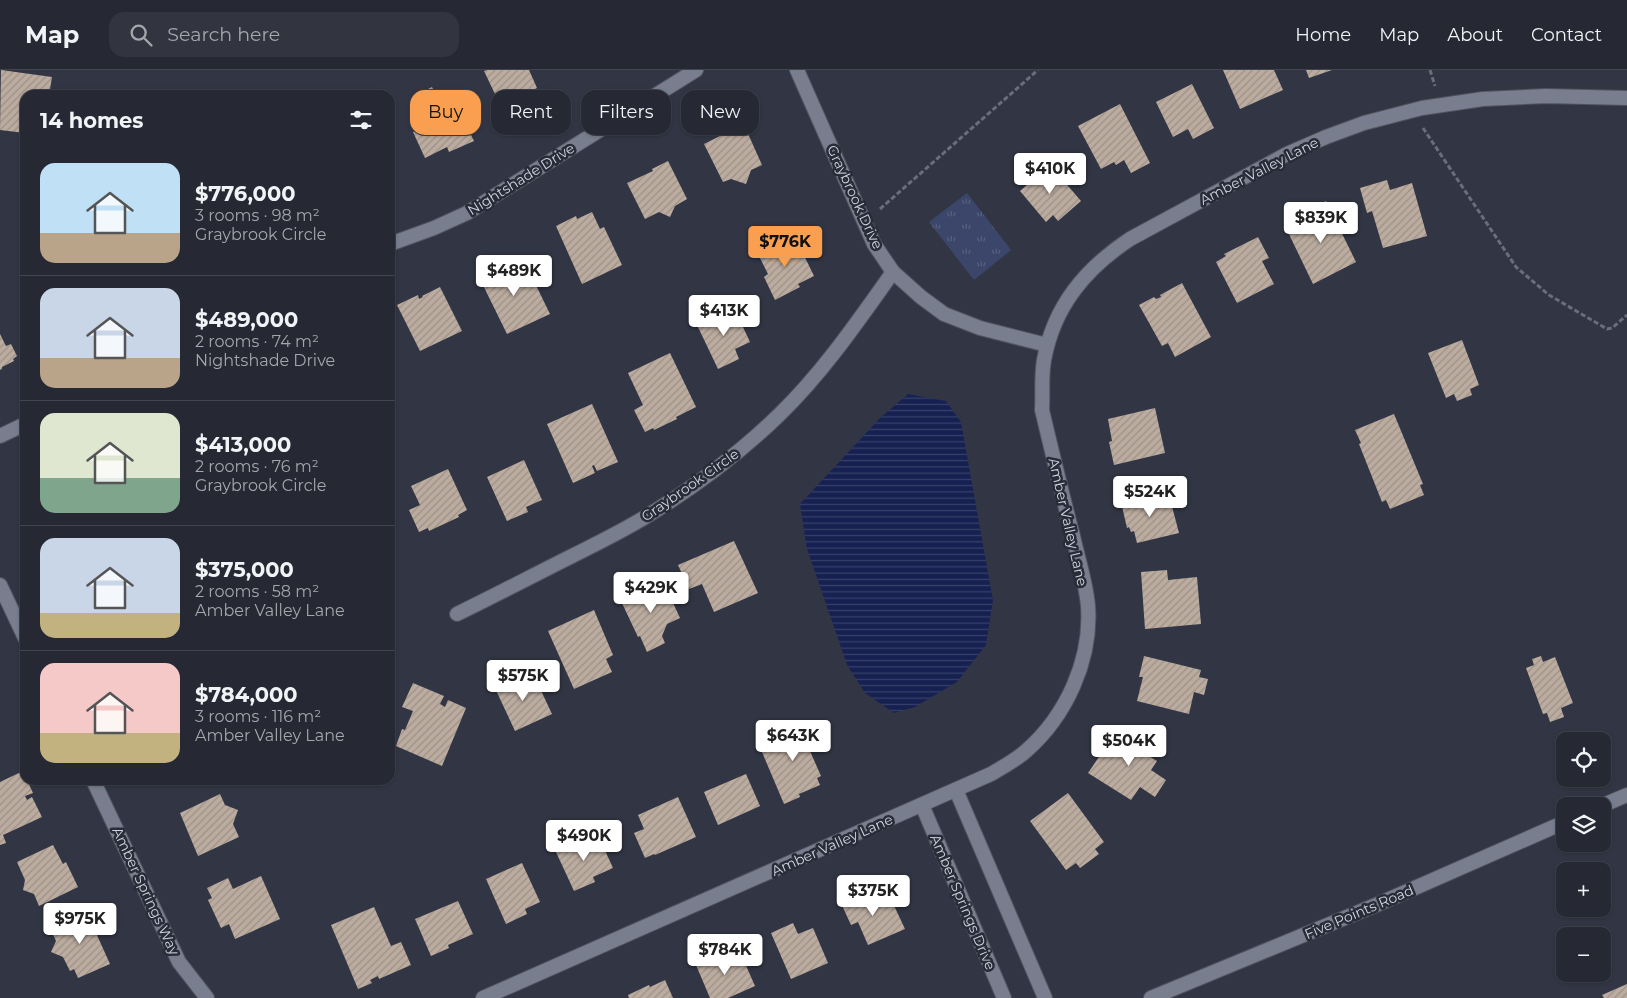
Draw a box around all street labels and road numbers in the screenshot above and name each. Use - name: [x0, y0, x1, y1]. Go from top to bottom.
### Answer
- street label: Amber Valley Lane: [1197, 133, 1321, 209]
- street label: Nightshade Drive: [464, 139, 578, 219]
- street label: Graybrook Drive: [823, 142, 887, 252]
- street label: Graybrook Circle: [638, 445, 742, 525]
- street label: Amber Valley Lane: [1044, 456, 1092, 588]
- street label: Amber Valley Lane: [769, 810, 895, 880]
- street label: Amber Springs Way: [108, 824, 184, 958]
- street label: Amber Springs Drive: [926, 831, 1000, 973]
- street label: Five Points Road: [1302, 881, 1416, 943]

